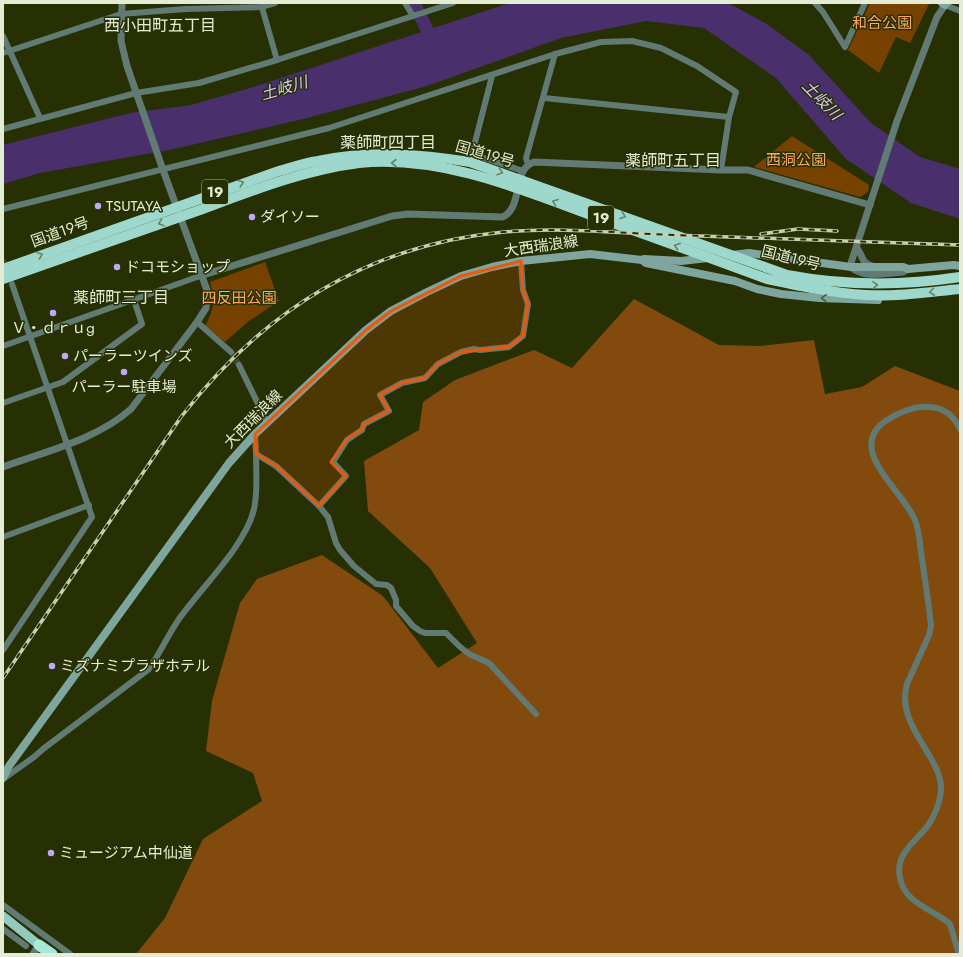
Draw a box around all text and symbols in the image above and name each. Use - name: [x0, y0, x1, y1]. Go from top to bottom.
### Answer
- park label: 和合公園: [852, 12, 912, 34]
- district label: 西小田町五丁目: [104, 14, 216, 37]
- water label: 土岐川: [258, 70, 312, 106]
- water label: 土岐川: [797, 75, 848, 127]
- district label: 薬師町四丁目: [340, 131, 436, 154]
- street label: 国道19号: [453, 135, 517, 173]
- district label: 薬師町五丁目: [625, 149, 721, 172]
- park label: 西洞公園: [766, 149, 826, 171]
- one-way arrow: [391, 159, 397, 167]
- one-way arrow: [497, 168, 504, 176]
- one-way arrow: [238, 179, 245, 188]
- road number: 19: [202, 180, 228, 204]
- place label: TSUTAYA: [106, 195, 162, 217]
- one-way arrow: [552, 198, 559, 206]
- marker: TSUTAYA: [93, 201, 103, 211]
- place label: ダイソー: [260, 206, 320, 228]
- road number: 19: [588, 206, 614, 230]
- street label: 国道19号: [28, 211, 92, 253]
- one-way arrow: [619, 211, 626, 219]
- marker: ダイソー: [247, 212, 257, 222]
- one-way arrow: [158, 218, 165, 227]
- street label: 大西瑞浪線: [502, 230, 580, 262]
- street label: 国道19号: [759, 240, 823, 276]
- one-way arrow: [674, 242, 681, 251]
- one-way arrow: [36, 252, 43, 260]
- place label: ドコモショップ: [125, 256, 230, 278]
- marker: ドコモショップ: [112, 262, 122, 272]
- one-way arrow: [872, 280, 878, 289]
- district label: 薬師町三丁目: [73, 286, 169, 309]
- park label: 四反田公園: [201, 287, 277, 309]
- one-way arrow: [929, 287, 935, 296]
- one-way arrow: [821, 294, 827, 303]
- marker: Ｖ・ｄｒｕg: [48, 308, 58, 318]
- place label: Ｖ・ｄｒｕg: [11, 317, 95, 339]
- place label: パーラーツインズ: [73, 345, 192, 367]
- marker: パーラーツインズ: [60, 351, 70, 361]
- marker: パーラー駐車場: [119, 367, 129, 377]
- place label: パーラー駐車場: [71, 376, 177, 398]
- street label: 大西瑞浪線: [219, 385, 287, 453]
- place label: ミズナミプラザホテル: [60, 655, 210, 677]
- marker: ミズナミプラザホテル: [47, 661, 57, 671]
- place label: ミュージアム中仙道: [59, 842, 193, 864]
- marker: ミュージアム中仙道: [46, 848, 56, 858]

